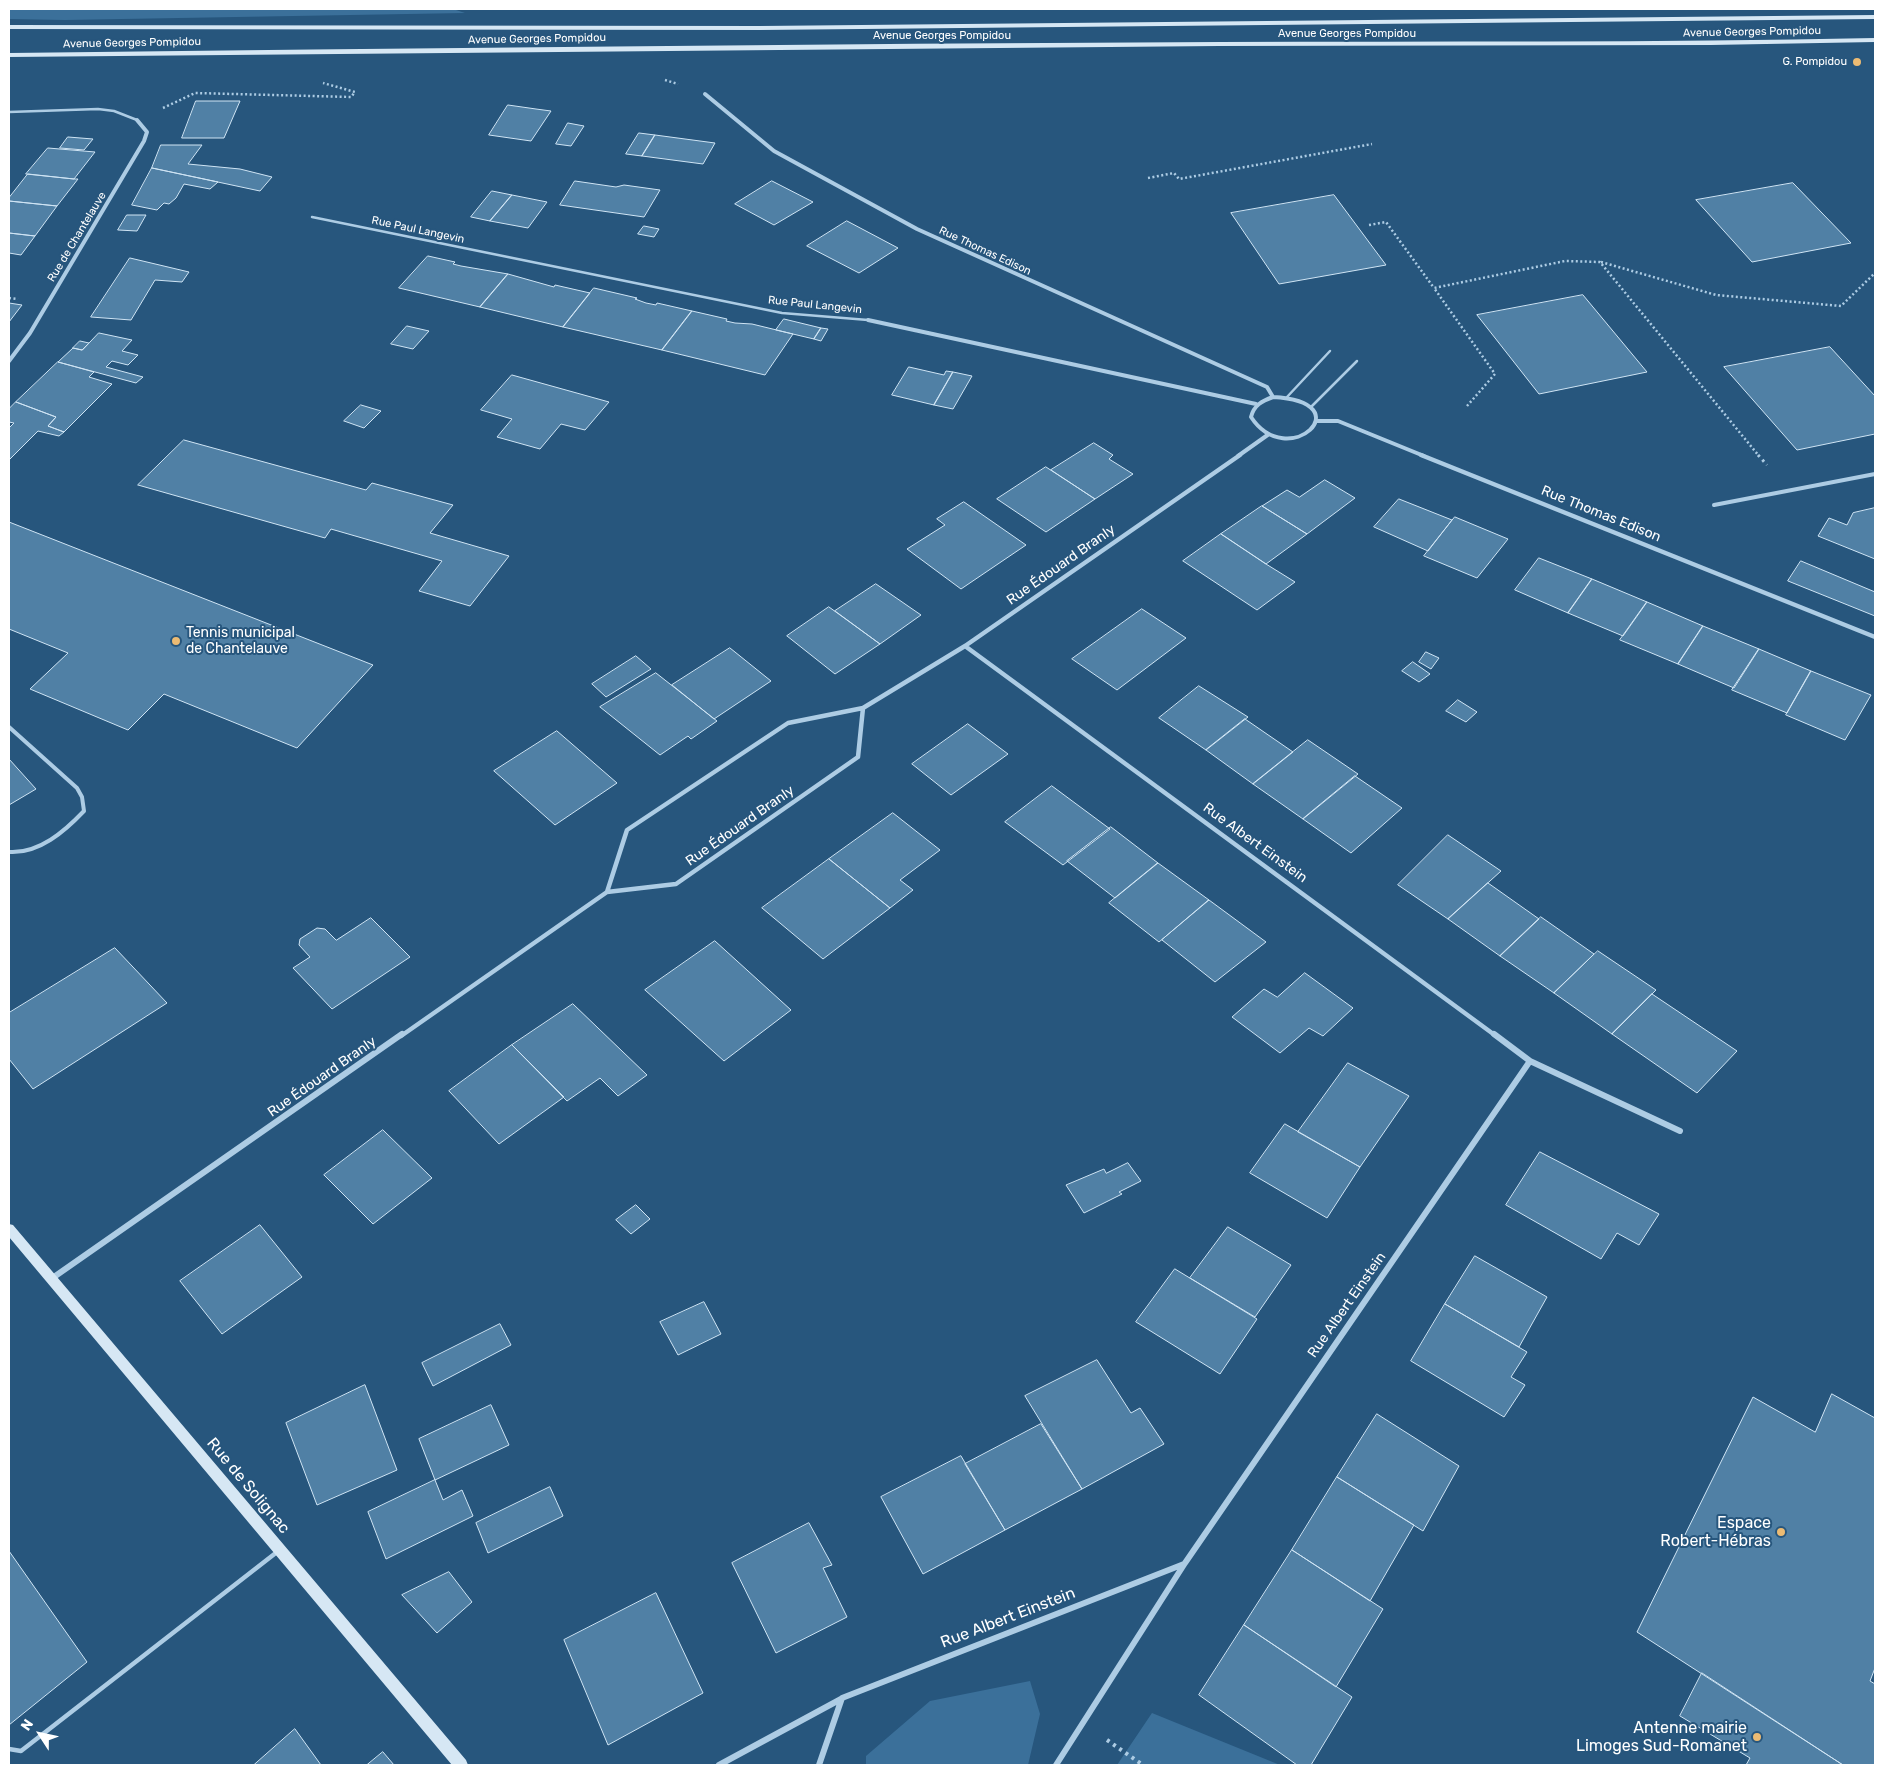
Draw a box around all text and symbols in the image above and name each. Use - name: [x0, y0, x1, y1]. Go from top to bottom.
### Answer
- street label: Avenue Georges Pompidou: [1683, 24, 1821, 40]
- street label: Avenue Georges Pompidou: [1278, 27, 1416, 41]
- street label: Avenue Georges Pompidou: [873, 29, 1011, 43]
- street label: Avenue Georges Pompidou: [468, 31, 606, 47]
- street label: Avenue Georges Pompidou: [63, 35, 201, 51]
- place label: G. Pompidou: [1782, 55, 1847, 69]
- marker: G. Pompidou: [1851, 56, 1863, 68]
- street label: Rue de Chantelauve: [45, 190, 109, 284]
- street label: Rue Paul Langevin: [370, 214, 466, 246]
- street label: Rue Thomas Edison: [937, 224, 1033, 278]
- street label: Rue Paul Langevin: [767, 293, 863, 317]
- street label: Rue Thomas Edison: [1539, 482, 1663, 546]
- street label: Rue Édouard Branly: [1003, 521, 1119, 609]
- place label: Tennis municipal de Chantelauve: [186, 625, 295, 658]
- marker: Tennis municipal de Chantelauve: [170, 635, 182, 647]
- street label: Rue Édouard Branly: [682, 782, 798, 870]
- street label: Rue Albert Einstein: [1200, 800, 1310, 886]
- street label: Rue Édouard Branly: [264, 1033, 380, 1121]
- street label: Rue Albert Einstein: [1304, 1249, 1390, 1361]
- street label: Rue de Solignac: [202, 1434, 294, 1538]
- place label: Espace Robert-Hébras: [1660, 1513, 1771, 1551]
- marker: Espace Robert-Hébras: [1775, 1526, 1787, 1538]
- street label: Rue Albert Einstein: [938, 1583, 1078, 1653]
- north arrow: [15, 1709, 65, 1759]
- text: N: [17, 1716, 37, 1734]
- place label: Antenne mairie Limoges Sud-Romanet: [1576, 1718, 1747, 1756]
- marker: Antenne mairie Limoges Sud-Romanet: [1751, 1731, 1763, 1743]

